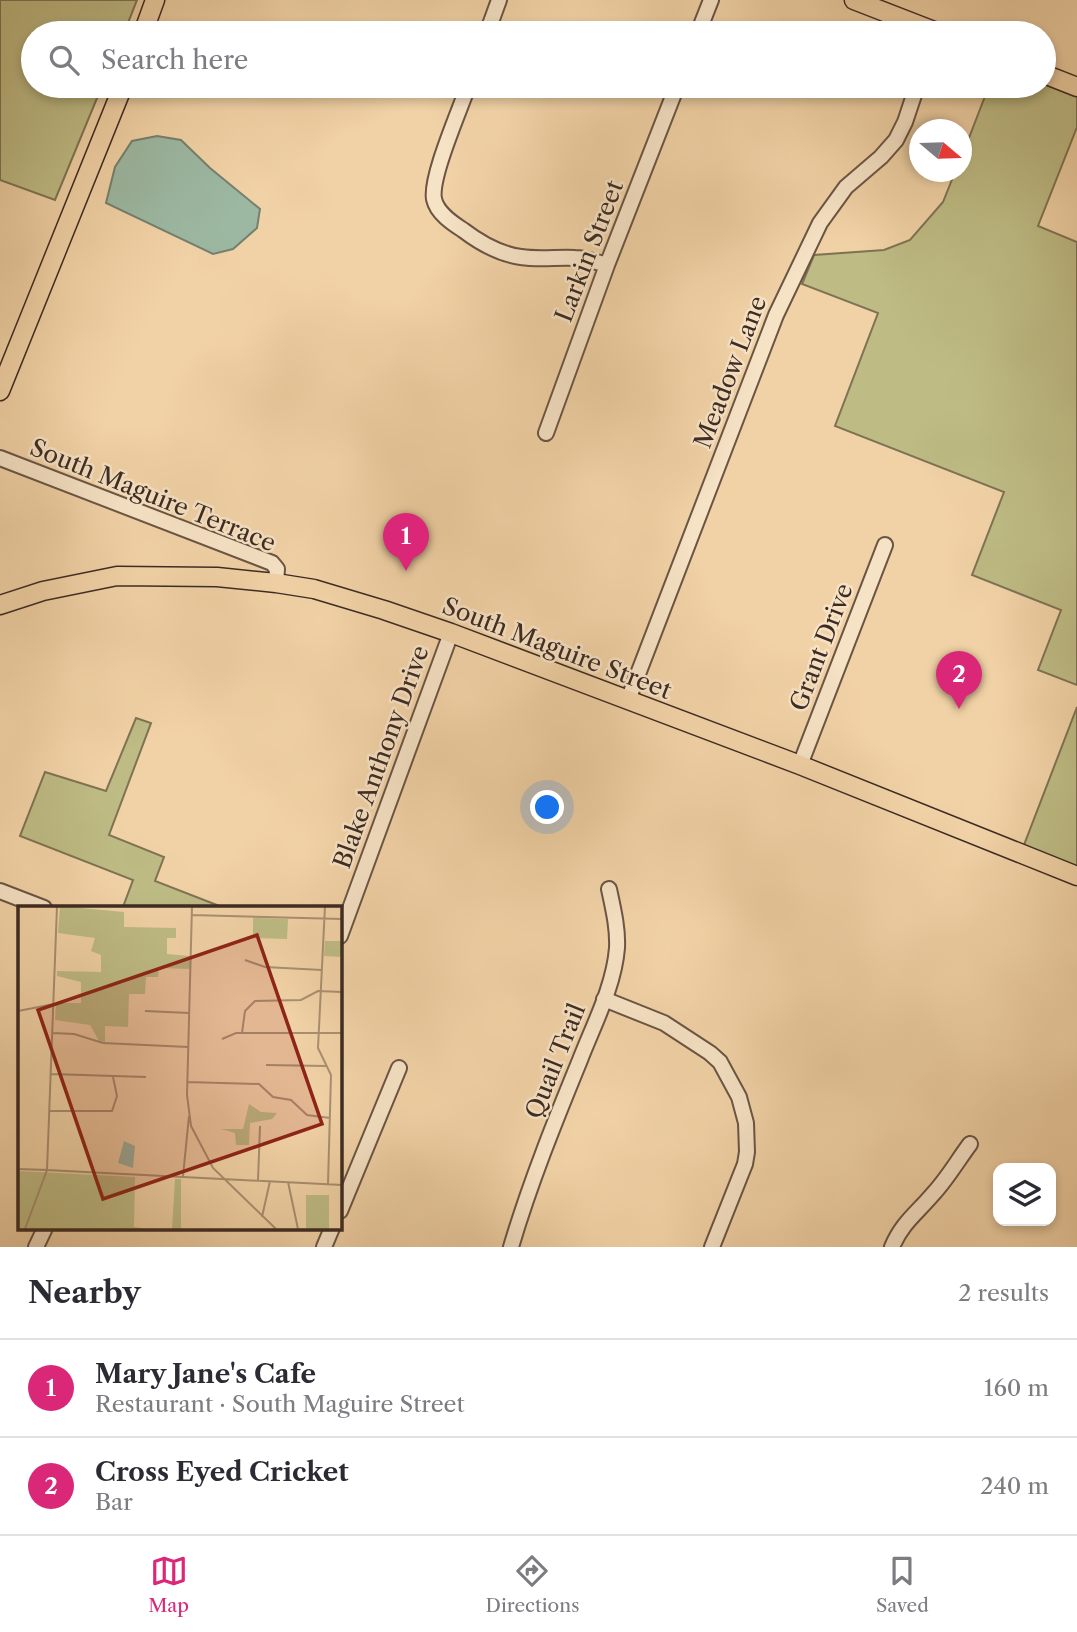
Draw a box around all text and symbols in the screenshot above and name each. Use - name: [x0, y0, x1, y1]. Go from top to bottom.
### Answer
- search box: [21, 21, 1056, 98]
- icon: search: [45, 41, 83, 79]
- text: Search here: [101, 44, 248, 76]
- north arrow: [909, 119, 972, 182]
- street label: Larkin Street: [549, 176, 629, 326]
- street label: Meadow Lane: [688, 292, 772, 452]
- street label: South Maguire Terrace: [26, 432, 280, 558]
- pin: 1: [383, 513, 429, 571]
- street label: Grant Drive: [783, 579, 859, 715]
- street label: South Maguire Street: [438, 591, 676, 705]
- street label: Blake Anthony Drive: [327, 642, 435, 872]
- pin: 2: [936, 651, 982, 709]
- your location: [530, 790, 564, 824]
- inset map: [18, 906, 341, 1230]
- street label: Quail Trail: [519, 999, 591, 1123]
- map controls: [993, 1163, 1056, 1226]
- button: layers: [993, 1163, 1056, 1226]
- text: Nearby: [28, 1274, 141, 1311]
- text: 2 results: [958, 1279, 1049, 1307]
- text: Mary Jane's Cafe: [95, 1358, 316, 1390]
- text: 1: [46, 1374, 56, 1402]
- text: 160 m: [984, 1374, 1049, 1402]
- text: Restaurant · South Maguire Street: [95, 1390, 465, 1418]
- text: Cross Eyed Cricket: [95, 1456, 349, 1488]
- text: 2: [44, 1472, 58, 1500]
- text: 240 m: [980, 1472, 1049, 1500]
- text: Bar: [95, 1488, 133, 1516]
- tab: Map: [148, 1552, 189, 1617]
- tab: Directions: [486, 1552, 579, 1617]
- tab: Saved: [876, 1552, 929, 1617]

